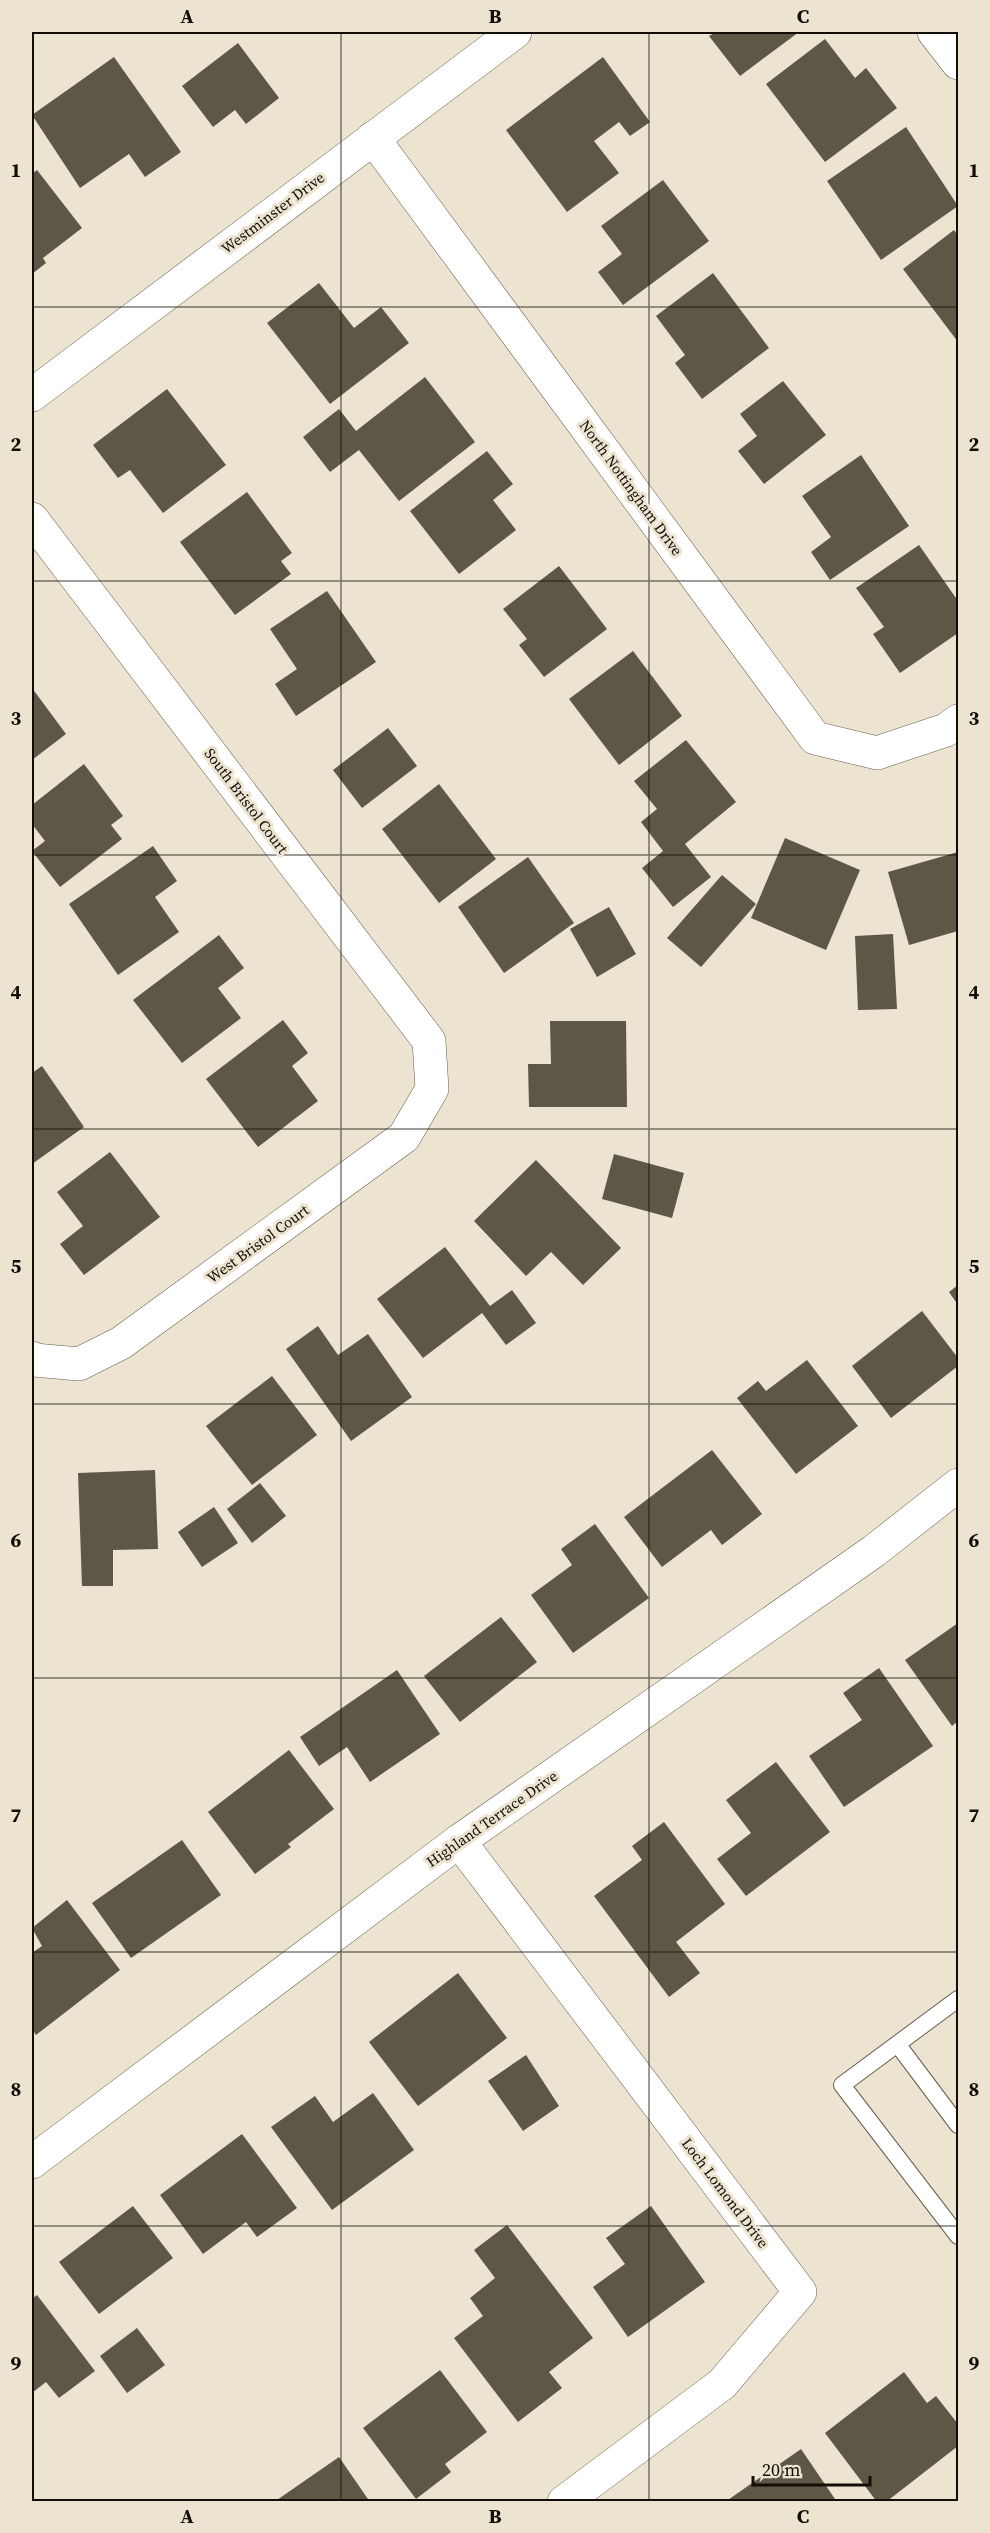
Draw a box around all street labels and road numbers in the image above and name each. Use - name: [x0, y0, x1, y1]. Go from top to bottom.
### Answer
- street label: Westminster Drive: [217, 167, 329, 258]
- street label: North Nottingham Drive: [575, 416, 688, 560]
- street label: South Bristol Court: [200, 744, 293, 858]
- street label: West Bristol Court: [202, 1199, 313, 1288]
- street label: Highland Terrace Drive: [422, 1765, 562, 1872]
- street label: Loch Lomond Drive: [677, 2133, 774, 2252]

